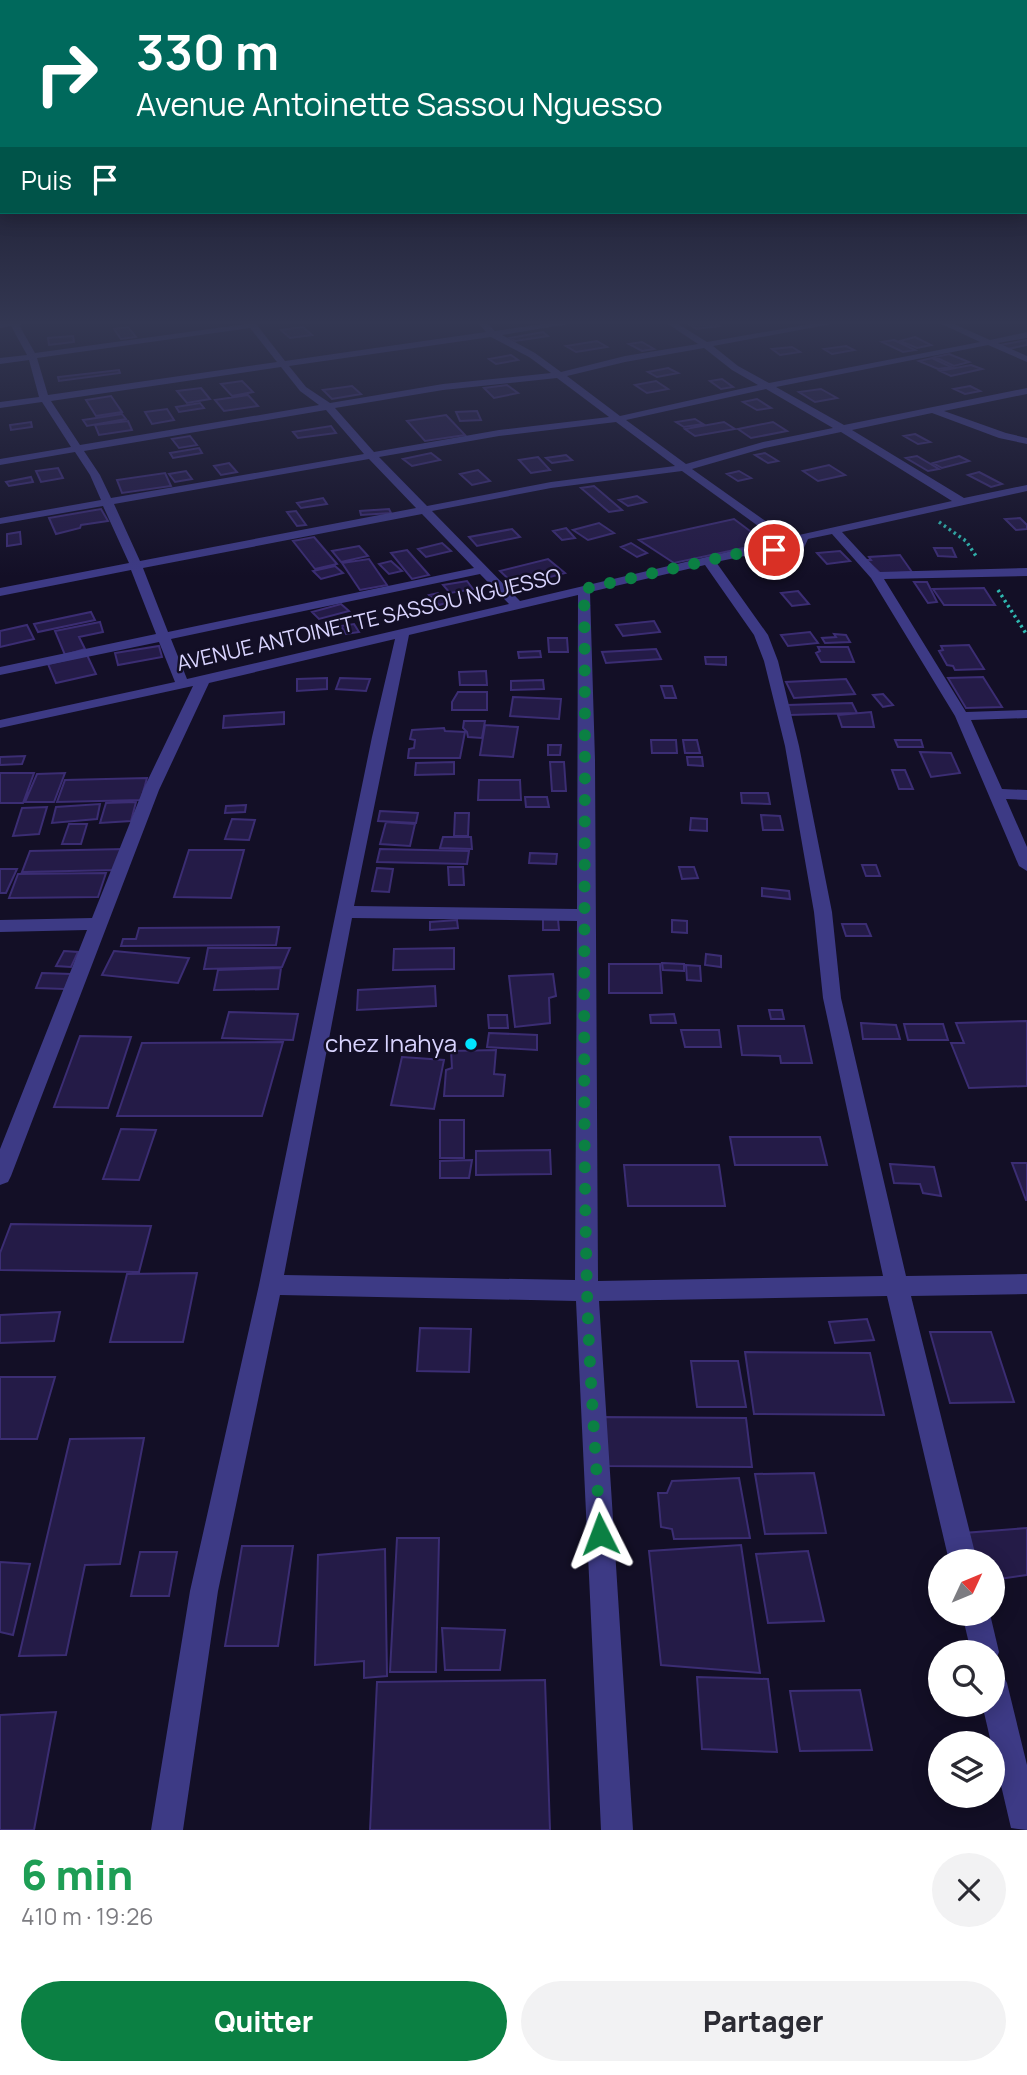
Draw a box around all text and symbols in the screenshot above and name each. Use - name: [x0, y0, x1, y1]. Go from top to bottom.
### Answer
- text: 330 m: [136, 18, 279, 85]
- icon: right: [21, 28, 112, 119]
- text: Avenue Antoinette Sassou Nguesso: [136, 82, 663, 126]
- icon: arrive: [86, 161, 124, 199]
- text: Puis: [21, 162, 72, 198]
- pin: [744, 520, 804, 580]
- icon: arrive: [755, 531, 793, 569]
- street label: AVENUE ANTOINETTE SASSOU NGUESSO: [174, 561, 564, 677]
- place label: chez Inahya: [325, 1026, 457, 1059]
- marker: chez Inahya: [463, 1036, 479, 1052]
- position arrow: [563, 1497, 637, 1571]
- north arrow: [928, 1549, 1004, 1626]
- map controls: [928, 1549, 1005, 1808]
- button: search: [928, 1640, 1005, 1717]
- button: layers: [928, 1731, 1005, 1808]
- text: 6 min: [21, 1845, 133, 1903]
- button: close: [932, 1853, 1006, 1927]
- text: 410 m · 19:26: [21, 1900, 154, 1932]
- button: Quitter: [21, 1981, 507, 2061]
- button: Partager: [521, 1981, 1006, 2061]

